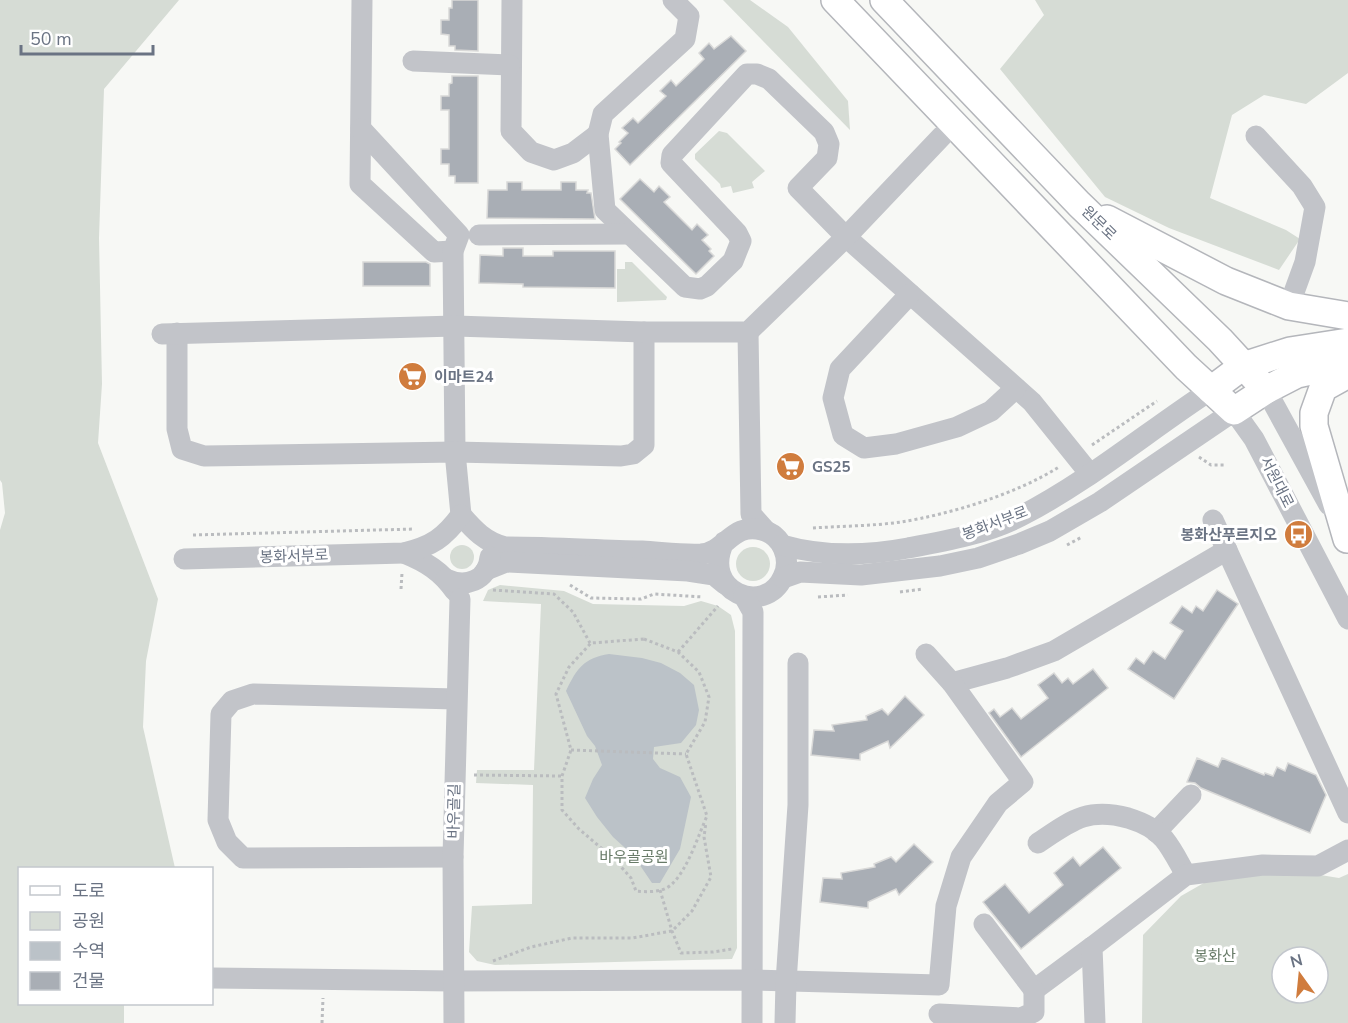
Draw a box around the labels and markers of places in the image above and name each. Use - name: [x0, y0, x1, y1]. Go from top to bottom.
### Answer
- supermarket icon: 이마트24: [397, 361, 429, 393]
- place label: 이마트24: [434, 367, 493, 387]
- supermarket icon: GS25: [775, 451, 807, 483]
- place label: GS25: [812, 457, 851, 477]
- bus stop icon: 봉화산푸르지오: [1282, 519, 1314, 551]
- place label: 봉화산푸르지오: [1180, 525, 1277, 545]

